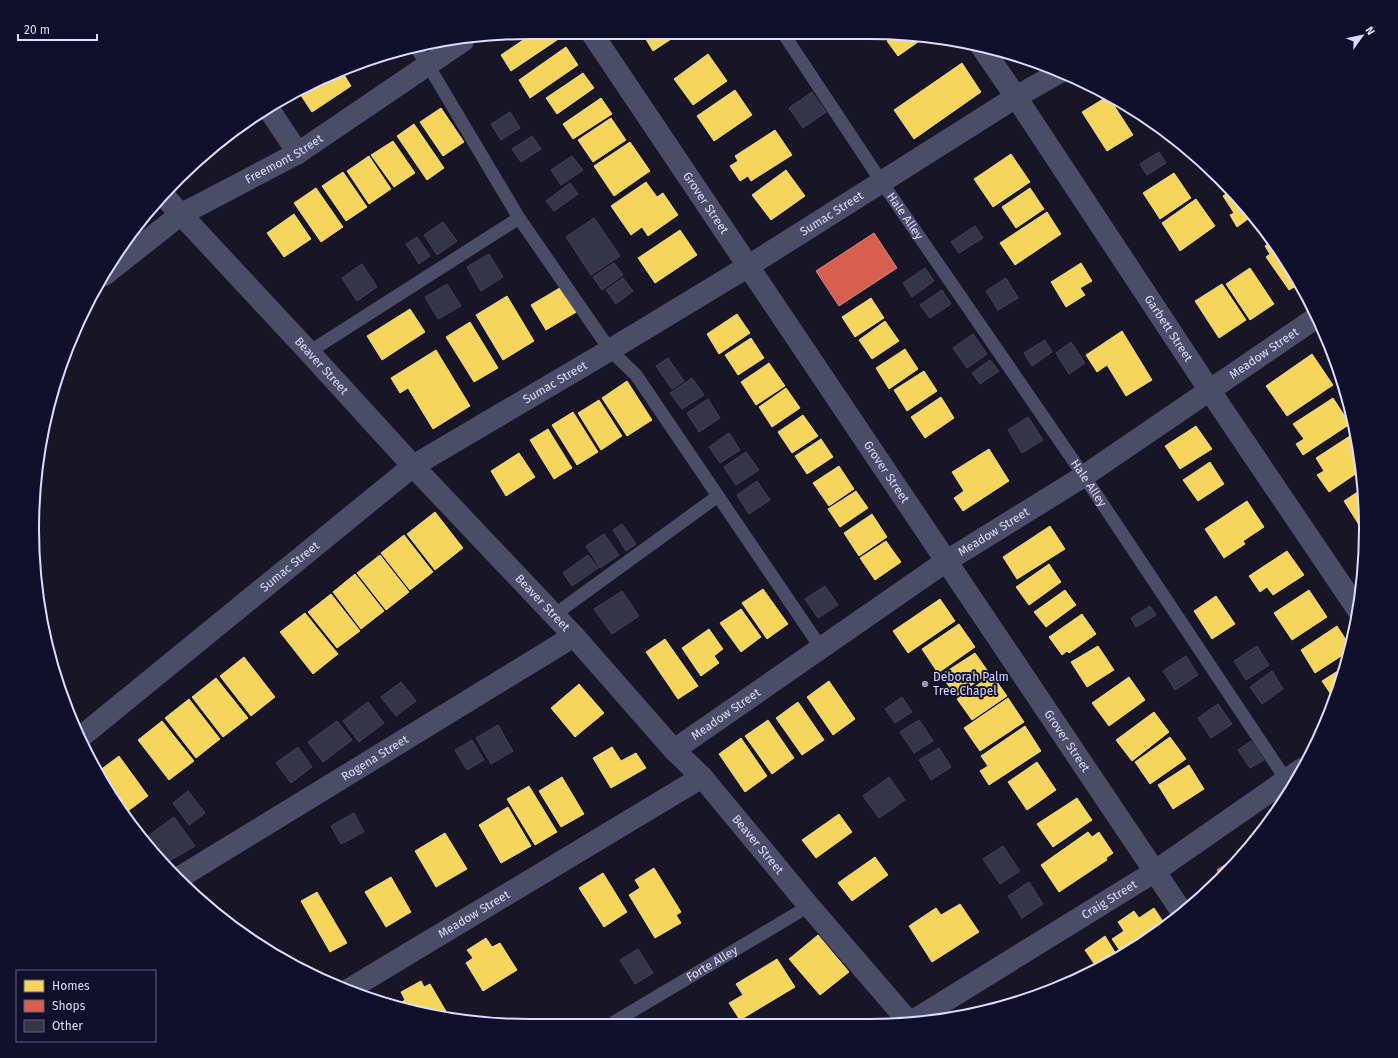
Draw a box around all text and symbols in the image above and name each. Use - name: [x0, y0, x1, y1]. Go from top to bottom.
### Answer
- scale bar: [18, 16, 97, 42]
- north arrow: [1342, 16, 1382, 56]
- text: 20 m: [24, 23, 50, 37]
- text: N: [1363, 24, 1377, 37]
- street label: Freemont Street: [243, 131, 326, 187]
- street label: Grover Street: [680, 169, 732, 237]
- street label: Sumac Street: [797, 188, 866, 239]
- street label: Hale Alley: [884, 190, 926, 242]
- street label: Garbett Street: [1142, 292, 1196, 365]
- street label: Meadow Street: [1226, 324, 1302, 382]
- street label: Beaver Street: [292, 334, 352, 398]
- street label: Sumac Street: [521, 358, 590, 407]
- street label: Grover Street: [861, 438, 913, 506]
- street label: Hale Alley: [1068, 457, 1110, 509]
- street label: Meadow Street: [956, 504, 1032, 559]
- street label: Sumac Street: [257, 538, 322, 595]
- street label: Beaver Street: [512, 571, 573, 634]
- place label: Deborah Palm Tree Chapel: [933, 670, 1009, 698]
- marker: Deborah Palm Tree Chapel: [920, 679, 930, 689]
- street label: Meadow Street: [689, 685, 764, 743]
- street label: Grover Street: [1041, 707, 1093, 775]
- street label: Rogena Street: [339, 732, 412, 784]
- street label: Beaver Street: [729, 812, 787, 877]
- street label: Craig Street: [1079, 877, 1140, 922]
- street label: Meadow Street: [436, 887, 513, 941]
- street label: Forte Alley: [684, 943, 740, 984]
- legend: [16, 970, 156, 1042]
- text: Homes: [52, 979, 90, 993]
- text: Shops: [52, 999, 86, 1013]
- text: Other: [52, 1019, 83, 1033]

